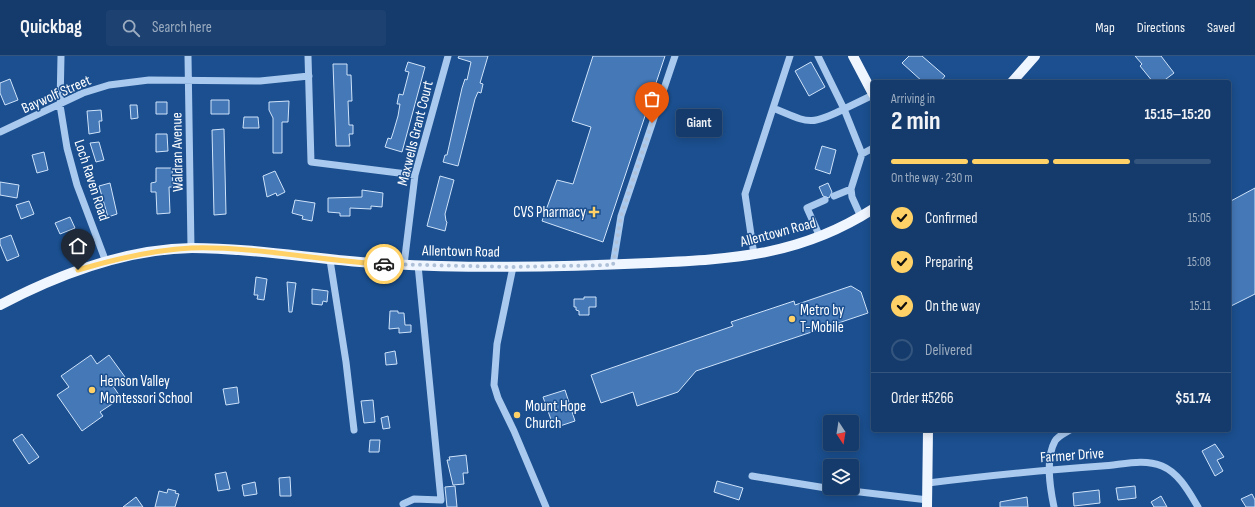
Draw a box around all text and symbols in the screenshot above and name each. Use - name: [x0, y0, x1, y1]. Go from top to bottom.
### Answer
- search box: [106, 10, 386, 46]
- text: Quickbag: [20, 16, 82, 39]
- icon: search: [120, 17, 142, 39]
- text: Search here: [152, 18, 212, 37]
- text: Map: [1095, 19, 1115, 36]
- text: Directions: [1137, 19, 1185, 36]
- text: Saved: [1207, 19, 1235, 36]
- street label: Baywolf Street: [19, 71, 94, 118]
- street label: Maxwells Grant Court: [393, 78, 438, 188]
- pin: [635, 82, 669, 123]
- icon: bag: [641, 88, 663, 110]
- text: Arriving in: [891, 91, 935, 107]
- text: 15:15–15:20: [1144, 105, 1211, 124]
- text: 2 min: [891, 106, 941, 137]
- callout: Giant: [676, 109, 722, 137]
- street label: Waldran Avenue: [167, 112, 188, 192]
- text: Giant: [687, 115, 711, 131]
- street label: Loch Raven Road: [69, 137, 114, 223]
- text: On the way · 230 m: [891, 170, 973, 186]
- place label: CVS Pharmacy: [513, 203, 586, 222]
- marker: CVS Pharmacy: [589, 207, 599, 217]
- icon: check: [891, 207, 913, 229]
- text: Confirmed: [925, 209, 978, 228]
- text: 15:05: [1188, 210, 1211, 226]
- street label: Allentown Road: [737, 213, 818, 252]
- pin: [61, 229, 95, 270]
- icon: home: [67, 235, 89, 257]
- street label: Allentown Road: [421, 241, 500, 262]
- courier: [364, 244, 404, 284]
- icon: check: [891, 251, 913, 273]
- icon: car: [373, 253, 395, 275]
- text: Preparing: [925, 253, 973, 272]
- text: 15:08: [1187, 254, 1211, 270]
- icon: check: [891, 295, 913, 317]
- text: On the way: [925, 297, 980, 316]
- text: 15:11: [1190, 298, 1211, 314]
- place label: Metro by T-Mobile: [800, 301, 844, 337]
- marker: Metro by T-Mobile: [787, 314, 797, 324]
- text: Delivered: [925, 341, 972, 360]
- place label: Henson Valley Montessori School: [100, 372, 193, 408]
- marker: Henson Valley Montessori School: [87, 385, 97, 395]
- text: Order #5266: [891, 389, 954, 408]
- text: $51.74: [1175, 389, 1211, 408]
- place label: Mount Hope Church: [525, 397, 586, 433]
- marker: Mount Hope Church: [512, 410, 522, 420]
- north arrow: [823, 415, 859, 451]
- map controls: [823, 415, 859, 495]
- street label: Farmer Drive: [1039, 444, 1105, 467]
- button: layers: [823, 459, 859, 495]

